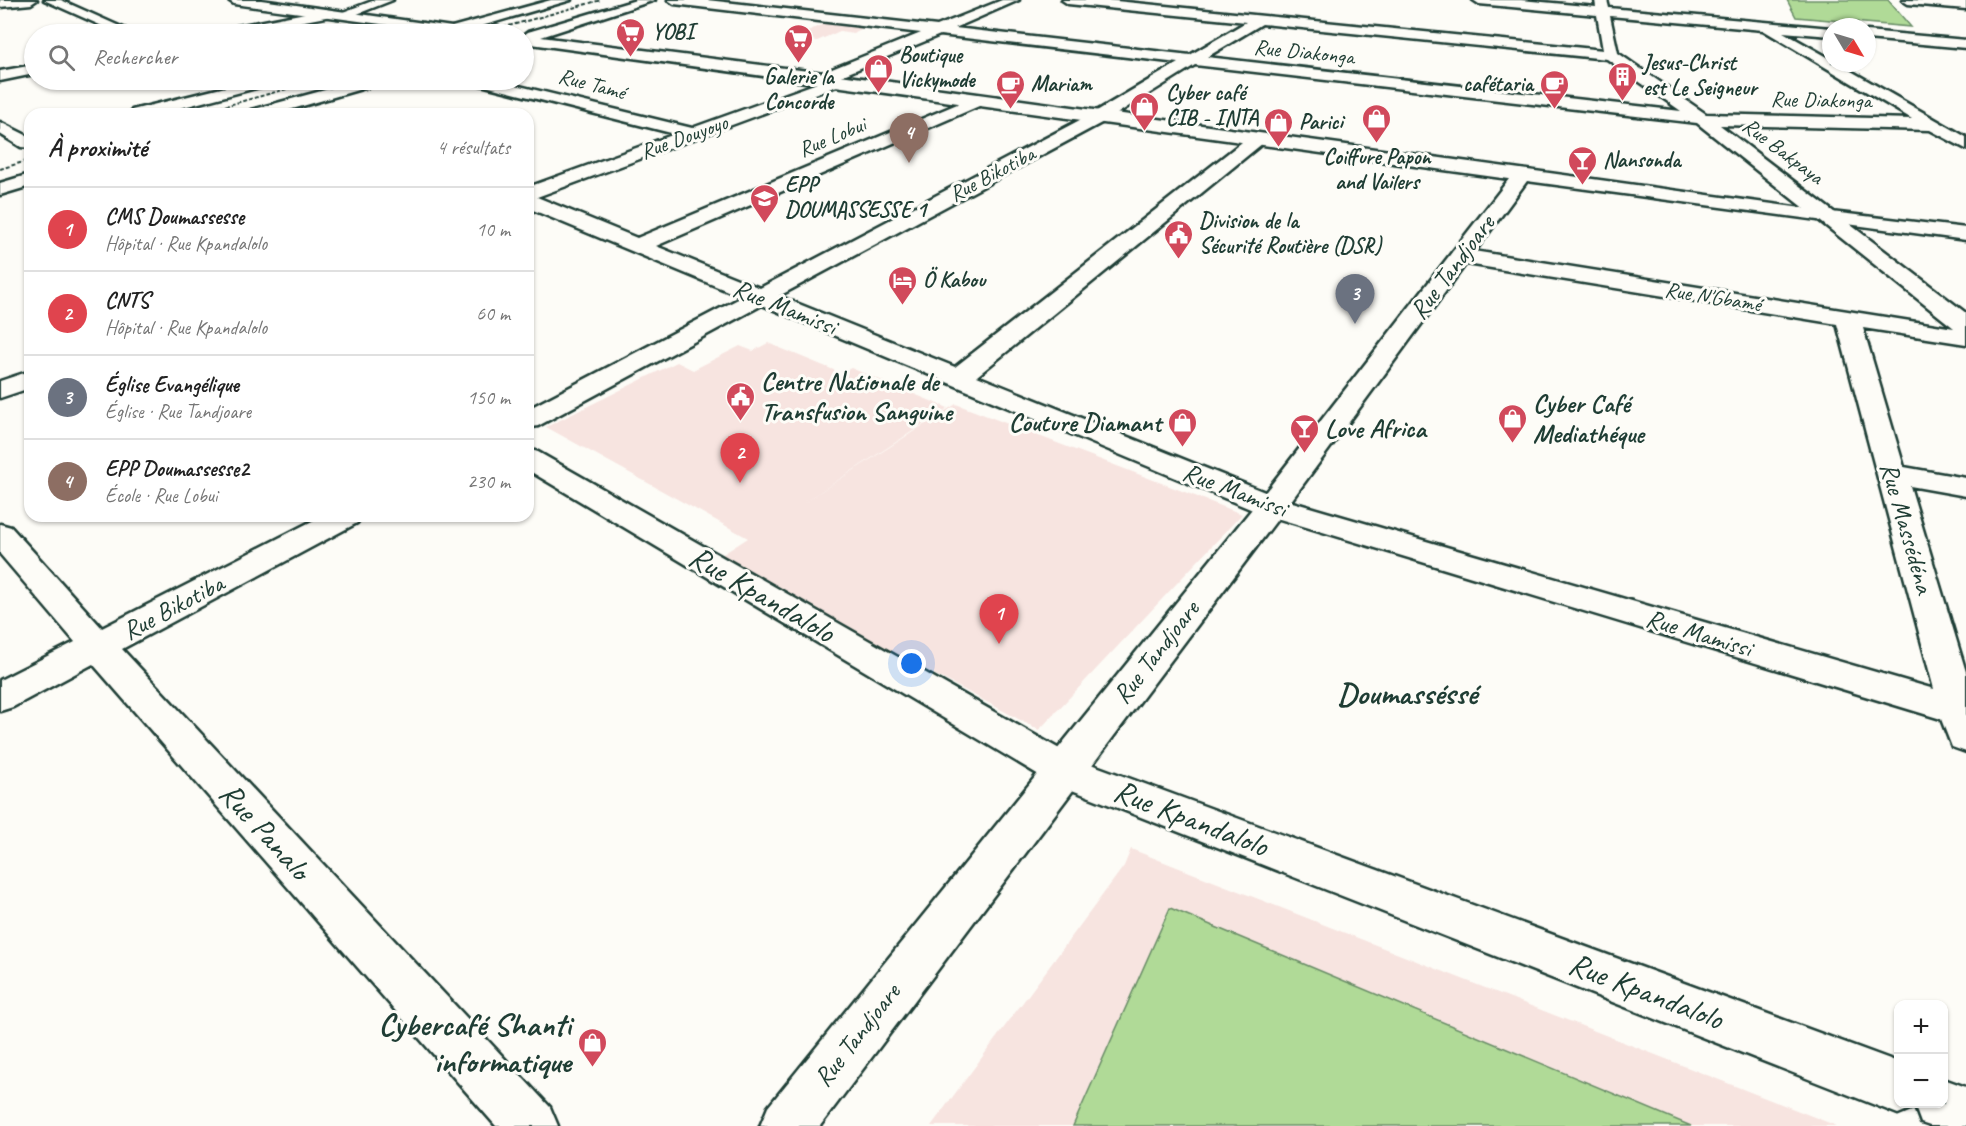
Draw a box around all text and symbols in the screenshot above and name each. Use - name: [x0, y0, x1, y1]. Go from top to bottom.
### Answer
- supermarket icon: YOBI: [615, 16, 647, 58]
- place label: YOBI: [652, 18, 699, 46]
- north arrow: [1822, 18, 1876, 72]
- supermarket icon: Galerie la Concorde: [783, 22, 815, 64]
- search box: [24, 24, 534, 90]
- street label: Rue Diakonga: [1252, 33, 1358, 71]
- icon: search: [45, 41, 78, 74]
- place label: Boutique Vickymode: [899, 41, 976, 94]
- text: Rechercher: [93, 43, 177, 71]
- place label: Jesus-Christ est Le Seigneur: [1641, 49, 1759, 102]
- shop icon: Boutique Vickymode: [862, 52, 894, 94]
- building icon: Jesus-Christ est Le Seigneur: [1606, 60, 1638, 102]
- street label: Rue Tamé: [555, 62, 632, 107]
- place label: Galerie la Concorde: [764, 63, 836, 116]
- cafe icon: Mariam: [994, 68, 1026, 110]
- cafe icon: cafétaria: [1538, 68, 1570, 110]
- place label: Mariam: [1031, 70, 1093, 98]
- place label: cafétaria: [1463, 70, 1535, 98]
- place label: Cyber café CIB - INTA: [1166, 79, 1260, 132]
- street label: Rue Diakonga: [1770, 85, 1874, 115]
- shop icon: Cyber café CIB - INTA: [1129, 90, 1161, 132]
- shop icon: Coiffure Papon and Vailers: [1361, 102, 1393, 144]
- shop icon: Parici: [1262, 106, 1294, 148]
- street label: Rue Douyoyo: [636, 108, 733, 166]
- place label: Parici: [1299, 108, 1345, 136]
- street label: Rue Lobui: [794, 109, 873, 164]
- street label: Rue Bakpaya: [1737, 111, 1830, 191]
- pin: 4: [890, 114, 928, 163]
- text: À proximité: [48, 131, 147, 164]
- text: 4 résultats: [437, 135, 510, 160]
- street label: Rue Bikotiba: [944, 139, 1041, 208]
- place label: Coiffure Papon and Vailers: [1323, 143, 1432, 196]
- bar icon: Nansonda: [1566, 144, 1598, 186]
- place label: Nansonda: [1603, 146, 1682, 174]
- place label: EPP DOUMASSESSE 1: [785, 171, 928, 224]
- school or university icon: EPP DOUMASSESSE 1: [748, 182, 780, 224]
- text: CMS Doumassesse: [105, 203, 244, 231]
- place label: Division de la Sécurité Routière (DSR): [1199, 207, 1383, 260]
- street label: Rue Tandjoare: [1402, 207, 1503, 326]
- text: 1: [63, 217, 72, 242]
- text: 10 m: [476, 217, 510, 242]
- public building icon: Division de la Sécurité Routière (DSR): [1162, 218, 1194, 260]
- text: Hôpital · Rue Kpandalolo: [105, 231, 267, 256]
- hotel icon: Ö Kabou: [886, 264, 918, 306]
- place label: Ö Kabou: [923, 266, 987, 294]
- street label: Rue Mamissi: [728, 271, 845, 344]
- pin: 3: [1336, 274, 1374, 324]
- street label: Rue N'Gbamé: [1663, 276, 1767, 319]
- text: CNTS: [105, 287, 149, 315]
- text: 2: [63, 301, 72, 326]
- text: 60 m: [476, 301, 510, 326]
- text: Hôpital · Rue Kpandalolo: [105, 315, 267, 340]
- place label: Centre Nationale de Transfusion Sanguine: [761, 365, 955, 428]
- text: Église Evangélique: [105, 371, 239, 399]
- public building icon: Centre Nationale de Transfusion Sanguine: [724, 380, 756, 422]
- text: 3: [63, 385, 72, 410]
- text: 150 m: [467, 385, 510, 410]
- place label: Cyber Café Mediathéque: [1533, 387, 1646, 450]
- text: Église · Rue Tandjoare: [105, 399, 251, 424]
- shop icon: Cyber Café Mediathéque: [1496, 402, 1528, 444]
- place label: Couture Diamant: [1009, 406, 1164, 439]
- shop icon: Couture Diamant: [1166, 406, 1198, 448]
- bar icon: Love Africa: [1288, 412, 1320, 454]
- place label: Love Africa: [1325, 412, 1428, 445]
- pin: 2: [720, 434, 760, 483]
- text: EPP Doumassesse2: [105, 455, 249, 483]
- street label: Rue Mamissi: [1178, 455, 1295, 526]
- street label: Rue Massédéna: [1873, 459, 1942, 599]
- text: 4: [63, 469, 72, 494]
- text: 230 m: [467, 469, 510, 494]
- text: École · Rue Lobui: [105, 483, 218, 508]
- street label: Rue Kpandalolo: [682, 536, 844, 653]
- street label: Rue Bikotiba: [117, 565, 231, 647]
- street label: Rue Tandjoare: [1105, 592, 1208, 710]
- pin: 1: [980, 594, 1018, 644]
- street label: Rue Mamissi: [1642, 601, 1759, 666]
- your location: [897, 649, 926, 678]
- district label: Doumasséssé: [1337, 673, 1481, 714]
- street label: Rue Kpandalolo: [1108, 770, 1275, 867]
- street label: Rue Panalo: [210, 773, 322, 891]
- street label: Rue Kpandalolo: [1563, 943, 1730, 1040]
- street label: Rue Tandjoare: [806, 975, 909, 1093]
- map controls: [1894, 1000, 1948, 1108]
- button: +: [1894, 1000, 1948, 1054]
- place label: Cybercafé Shanti informatique: [378, 1004, 575, 1082]
- shop icon: Cybercafé Shanti informatique: [576, 1026, 608, 1068]
- button: −: [1894, 1054, 1948, 1108]

